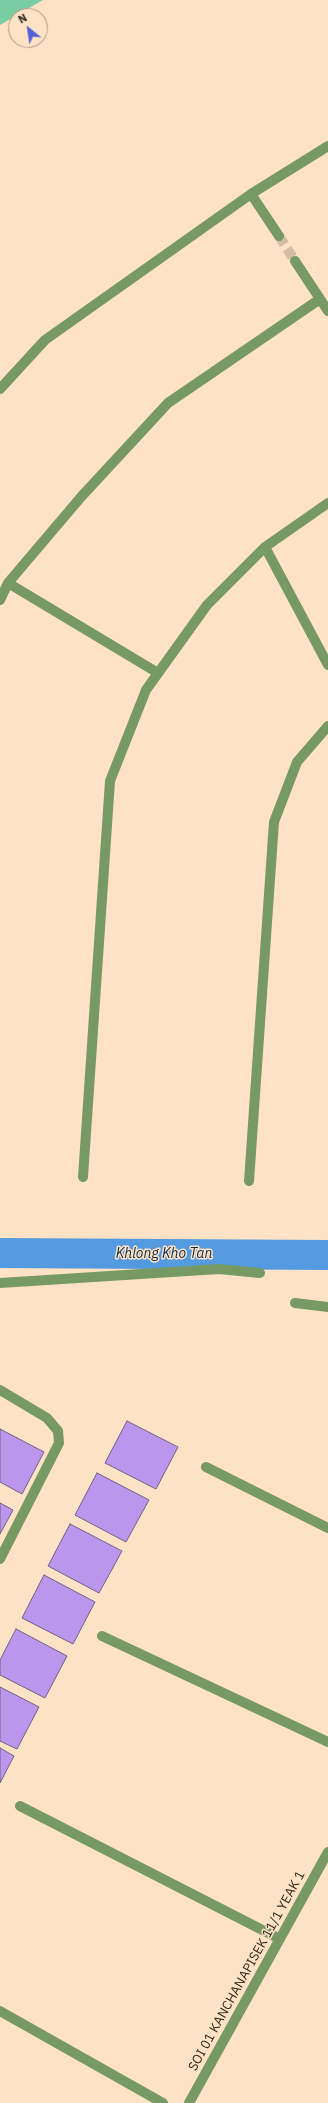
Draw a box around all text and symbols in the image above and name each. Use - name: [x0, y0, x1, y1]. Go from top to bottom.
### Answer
- north arrow: [8, 8, 48, 48]
- text: N: [16, 10, 29, 27]
- water label: Khlong Kho Tan: [116, 1246, 212, 1262]
- street label: SOI 01 KANCHANAPISEK 11/1 YEAK 1: [185, 1868, 309, 2074]

